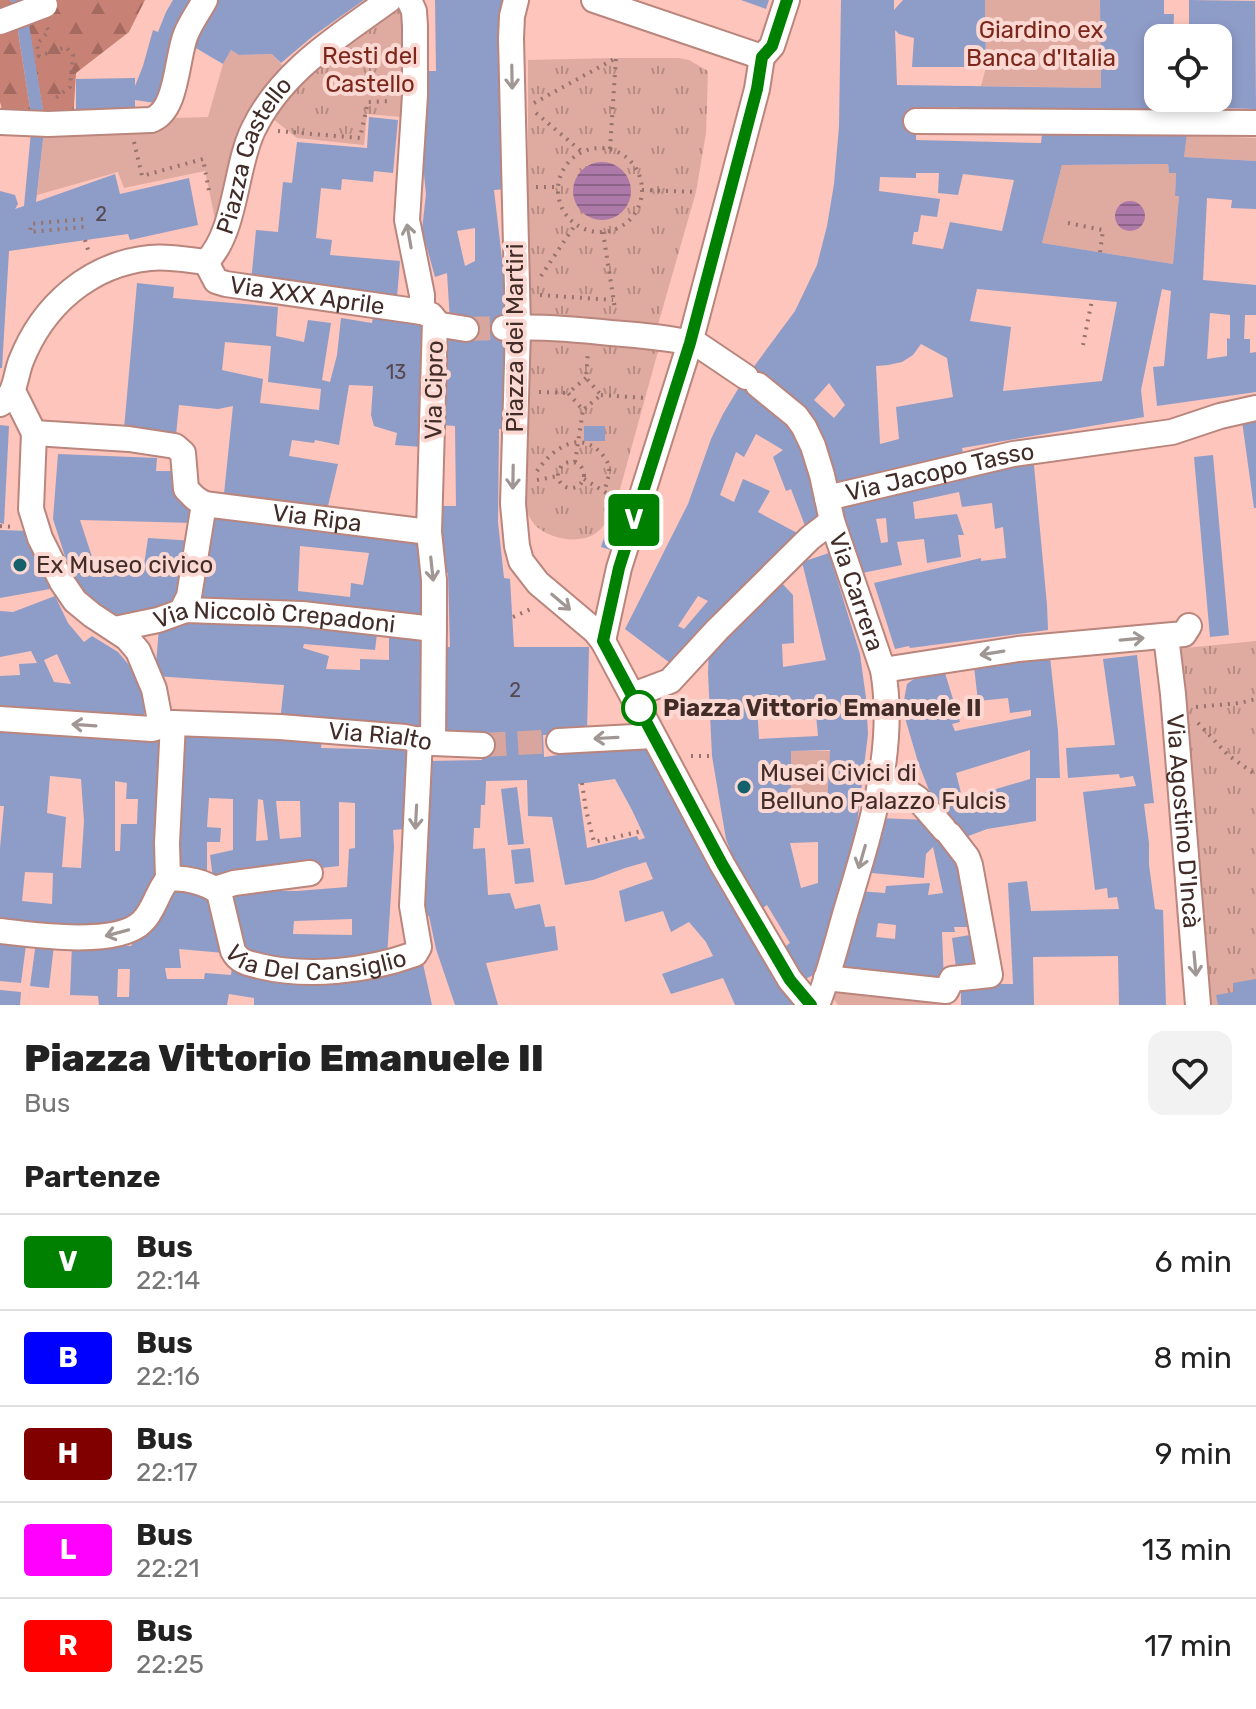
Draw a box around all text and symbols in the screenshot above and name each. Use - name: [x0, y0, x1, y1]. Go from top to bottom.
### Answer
- park label: Giardino ex Banca d'Italia: [966, 16, 1116, 72]
- map controls: [1144, 24, 1232, 112]
- button: locate: [1144, 24, 1232, 112]
- park label: Resti del Castello: [322, 42, 418, 98]
- one-way arrow: [504, 63, 519, 90]
- street label: Piazza Castello: [211, 71, 298, 238]
- house number: 2: [95, 202, 107, 226]
- one-way arrow: [401, 223, 416, 249]
- street label: Piazza dei Martiri: [501, 244, 529, 432]
- street label: Via XXX Aprile: [228, 271, 387, 321]
- street label: Via Cipro: [419, 340, 449, 440]
- house number: 13: [386, 360, 406, 384]
- street label: Via Jacopo Tasso: [843, 437, 1036, 507]
- one-way arrow: [506, 463, 521, 490]
- line badge: V: [608, 494, 660, 546]
- street label: Via Ripa: [271, 499, 363, 538]
- text: V: [624, 503, 644, 536]
- street label: Via Carrera: [823, 529, 889, 655]
- place label: Ex Museo civico: [36, 551, 213, 579]
- marker: Ex Museo civico: [11, 556, 29, 574]
- one-way arrow: [425, 556, 440, 582]
- one-way arrow: [550, 593, 570, 611]
- street label: Via Niccolò Crepadoni: [150, 596, 397, 639]
- one-way arrow: [1118, 631, 1145, 646]
- one-way arrow: [980, 646, 1005, 661]
- house number: 2: [509, 678, 521, 702]
- marker: Piazza Vittorio Emanuele II: [622, 691, 656, 725]
- place label: Piazza Vittorio Emanuele II: [663, 694, 982, 722]
- street label: Via Agostino D'Incà: [1161, 713, 1206, 929]
- one-way arrow: [71, 717, 98, 732]
- street label: Via Rialto: [327, 717, 435, 756]
- one-way arrow: [593, 731, 620, 746]
- place label: Musei Civici di Belluno Palazzo Fulcis: [760, 759, 1007, 815]
- marker: Musei Civici di Belluno Palazzo Fulcis: [735, 778, 753, 796]
- one-way arrow: [408, 803, 423, 830]
- one-way arrow: [854, 844, 869, 870]
- one-way arrow: [105, 926, 131, 941]
- street label: Via Del Cansiglio: [219, 939, 410, 986]
- one-way arrow: [1188, 950, 1203, 977]
- button: heart: [1148, 1031, 1232, 1115]
- text: Piazza Vittorio Emanuele II: [24, 1035, 544, 1081]
- text: Bus: [24, 1088, 70, 1119]
- text: Partenze: [24, 1159, 161, 1195]
- text: Bus: [136, 1229, 193, 1265]
- text: 6 min: [1154, 1244, 1232, 1280]
- text: V: [58, 1245, 78, 1278]
- text: 22:14: [136, 1265, 200, 1296]
- text: Bus: [136, 1325, 193, 1361]
- text: 8 min: [1153, 1340, 1232, 1376]
- text: B: [58, 1341, 78, 1374]
- text: 22:16: [136, 1361, 200, 1392]
- text: Bus: [136, 1421, 193, 1457]
- text: 9 min: [1155, 1436, 1232, 1472]
- text: H: [58, 1437, 78, 1470]
- text: 22:17: [136, 1457, 198, 1488]
- text: Bus: [136, 1517, 193, 1553]
- text: 13 min: [1142, 1532, 1232, 1568]
- text: L: [60, 1533, 76, 1566]
- text: 22:21: [136, 1553, 200, 1584]
- text: Bus: [136, 1613, 193, 1649]
- text: 17 min: [1144, 1628, 1232, 1664]
- text: R: [58, 1629, 78, 1662]
- text: 22:25: [136, 1649, 204, 1680]

